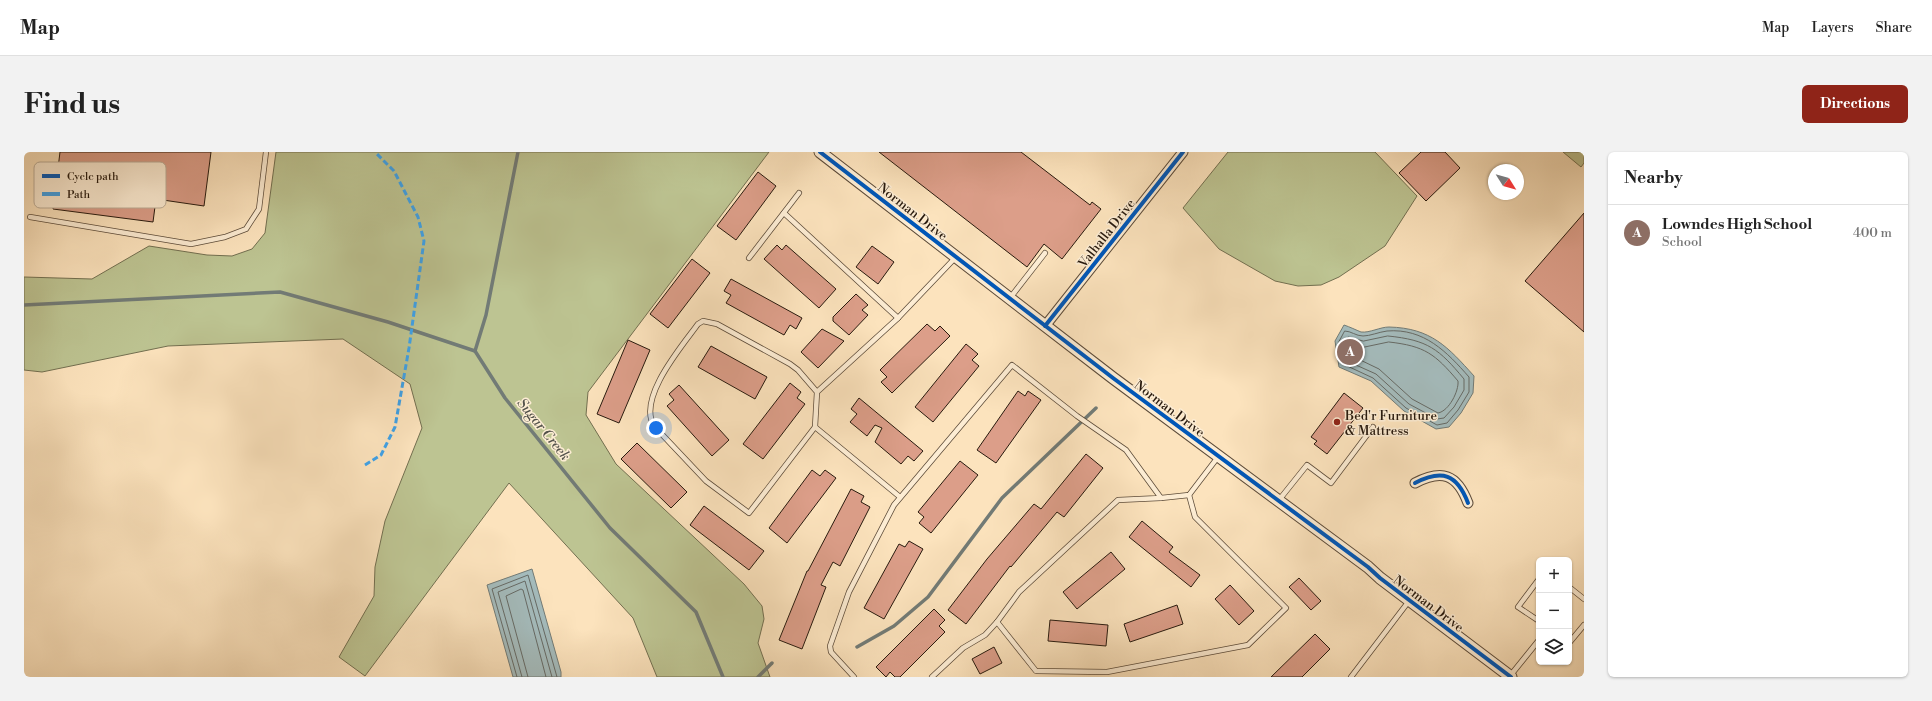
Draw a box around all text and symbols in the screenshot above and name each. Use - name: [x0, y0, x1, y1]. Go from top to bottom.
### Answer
- text: Map: [20, 16, 60, 40]
- text: Map: [1762, 19, 1789, 37]
- text: Layers: [1811, 19, 1854, 37]
- text: Share: [1876, 19, 1912, 37]
- button: Directions: [1802, 85, 1908, 123]
- text: Find us: [24, 87, 120, 122]
- legend: [34, 162, 166, 208]
- north arrow: [1488, 164, 1524, 200]
- text: Nearby: [1624, 167, 1683, 189]
- text: Cycle path: [67, 170, 119, 184]
- street label: Norman Drive: [874, 180, 951, 244]
- text: Path: [67, 188, 91, 202]
- street label: Valhalla Drive: [1074, 196, 1139, 272]
- text: Lowndes High School: [1662, 215, 1812, 234]
- text: A: [1632, 225, 1642, 241]
- text: 400 m: [1853, 225, 1892, 241]
- text: School: [1662, 234, 1702, 250]
- pin: A: [1337, 337, 1363, 367]
- street label: Norman Drive: [1131, 377, 1208, 441]
- water label: Sugar Creek: [513, 395, 574, 465]
- place label: Bed'r Furniture & Mattress: [1344, 408, 1437, 439]
- marker: Bed'r Furniture & Mattress: [1332, 417, 1342, 427]
- your location: [646, 418, 666, 438]
- map controls: [1536, 557, 1572, 665]
- button: +: [1536, 557, 1572, 593]
- street label: Norman Drive: [1390, 572, 1467, 636]
- button: −: [1536, 593, 1572, 629]
- button: layers: [1536, 629, 1572, 665]

